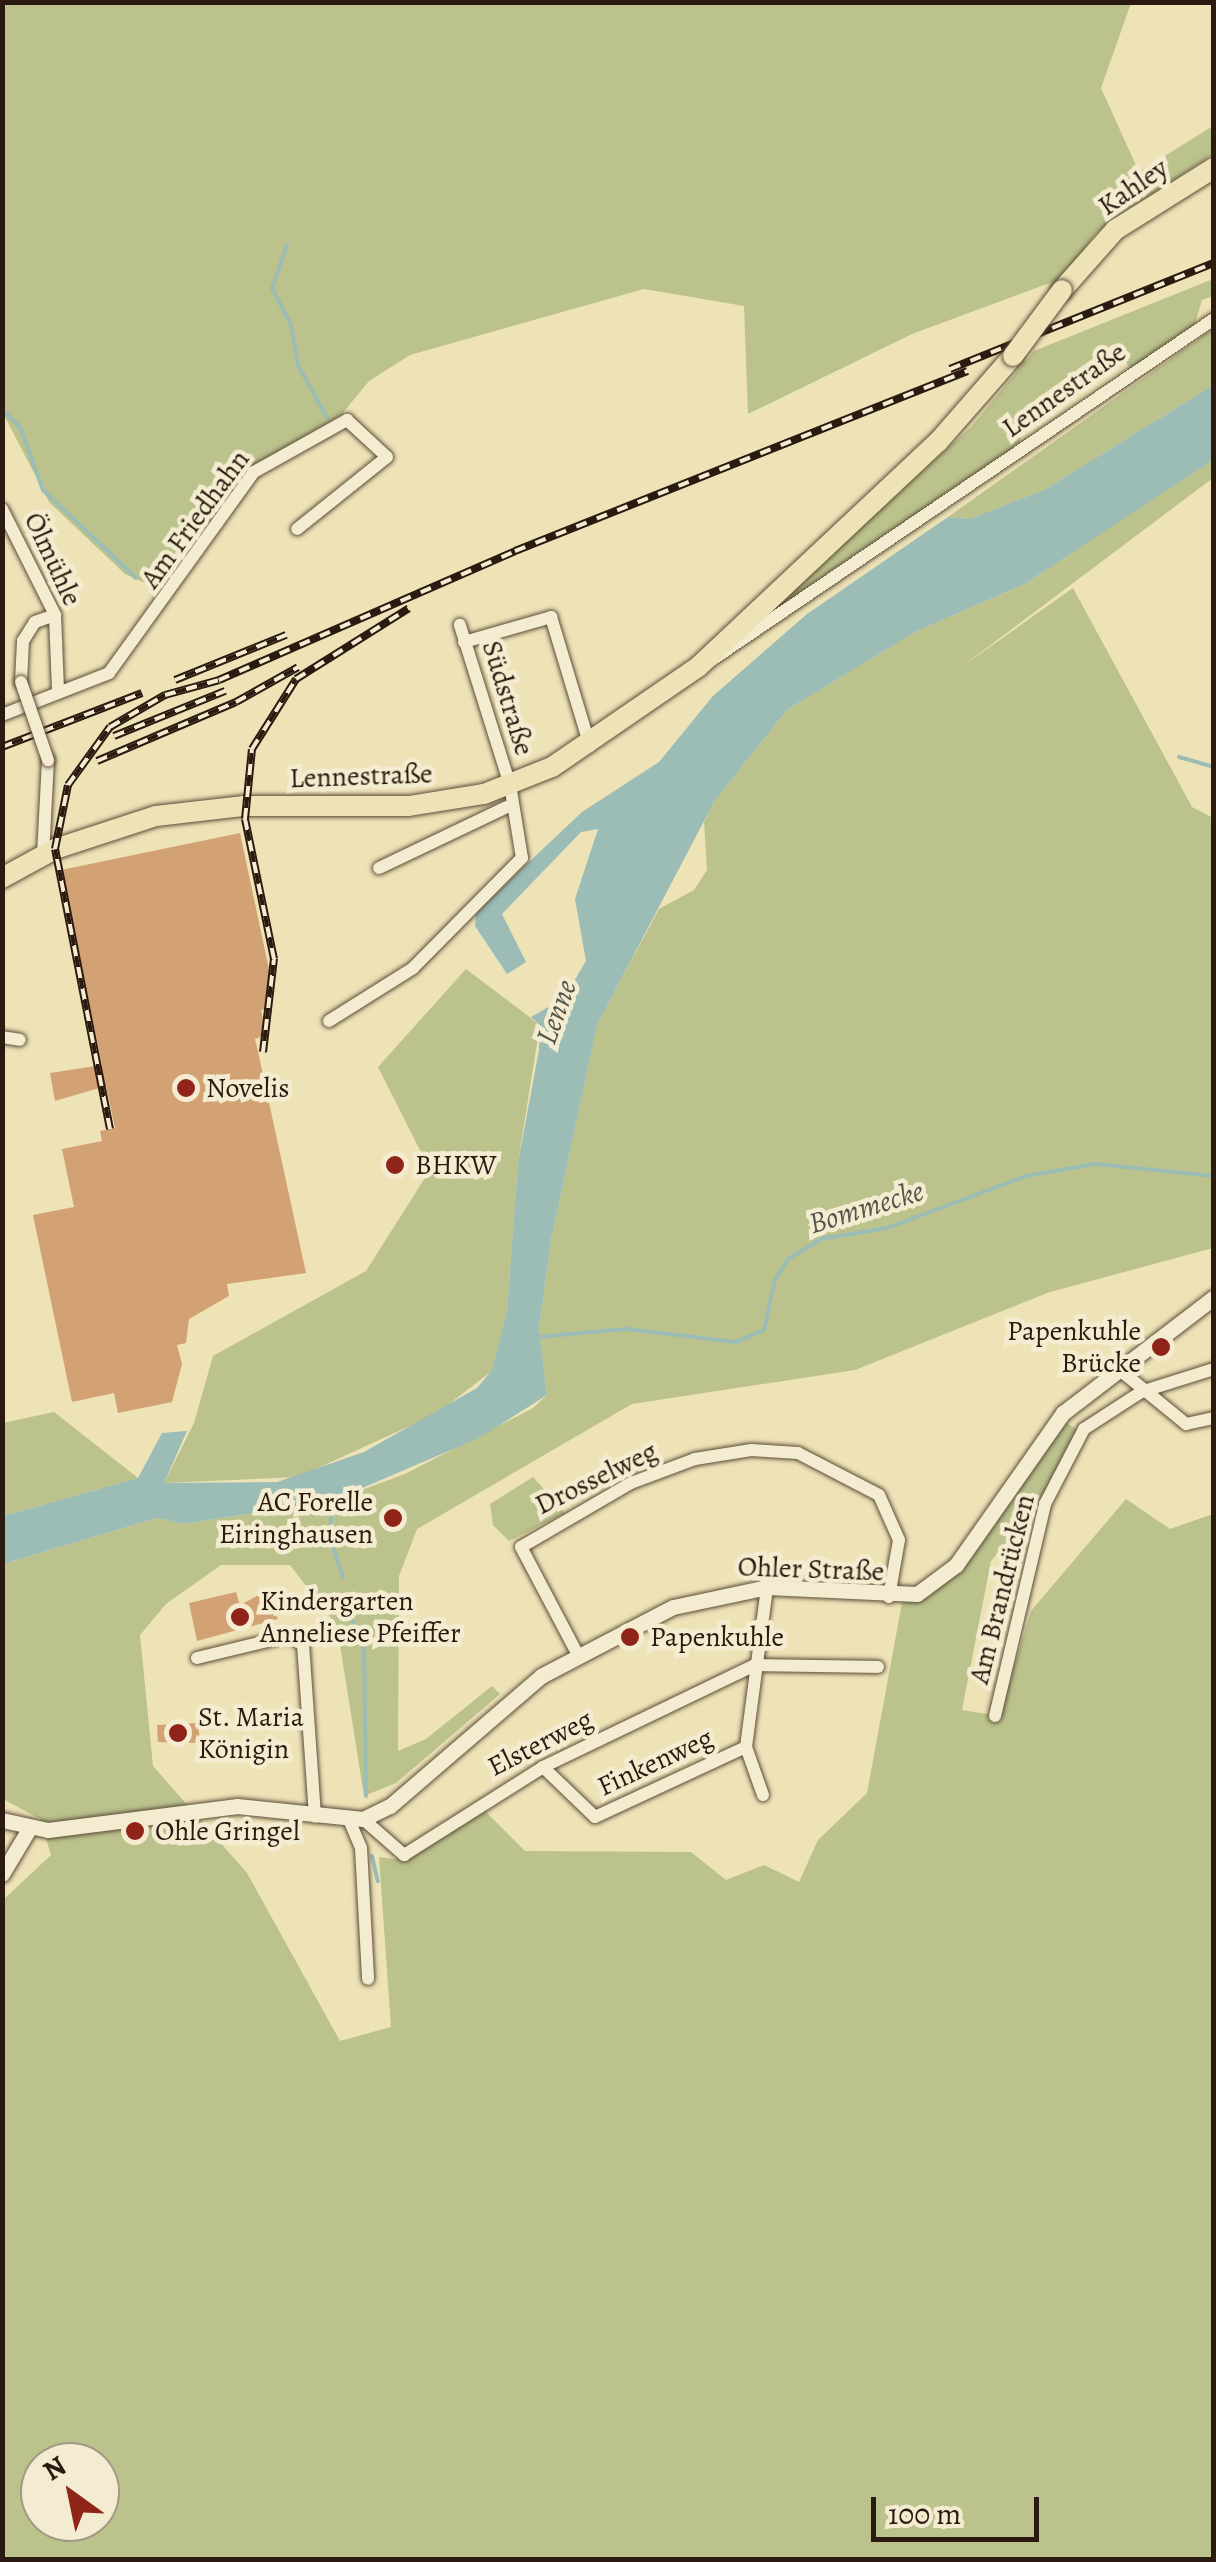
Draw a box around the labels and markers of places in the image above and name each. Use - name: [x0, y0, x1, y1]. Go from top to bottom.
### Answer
- place label: Novelis: [206, 1071, 290, 1105]
- marker: Novelis: [175, 1077, 197, 1099]
- place label: BHKW: [415, 1148, 497, 1182]
- marker: BHKW: [384, 1154, 406, 1176]
- place label: Papenkuhle Brücke: [1007, 1314, 1141, 1380]
- marker: Papenkuhle Brücke: [1150, 1336, 1172, 1358]
- place label: AC Forelle Eiringhausen: [219, 1485, 373, 1551]
- marker: AC Forelle Eiringhausen: [382, 1507, 404, 1529]
- place label: Kindergarten Anneliese Pfeiffer: [260, 1584, 461, 1650]
- marker: Kindergarten Anneliese Pfeiffer: [229, 1606, 251, 1628]
- place label: Papenkuhle: [650, 1620, 784, 1654]
- marker: Papenkuhle: [619, 1626, 641, 1648]
- place label: St. Maria Königin: [198, 1700, 304, 1766]
- marker: St. Maria Königin: [167, 1722, 189, 1744]
- place label: Ohle Gringel: [155, 1814, 300, 1848]
- marker: Ohle Gringel: [124, 1820, 146, 1842]

